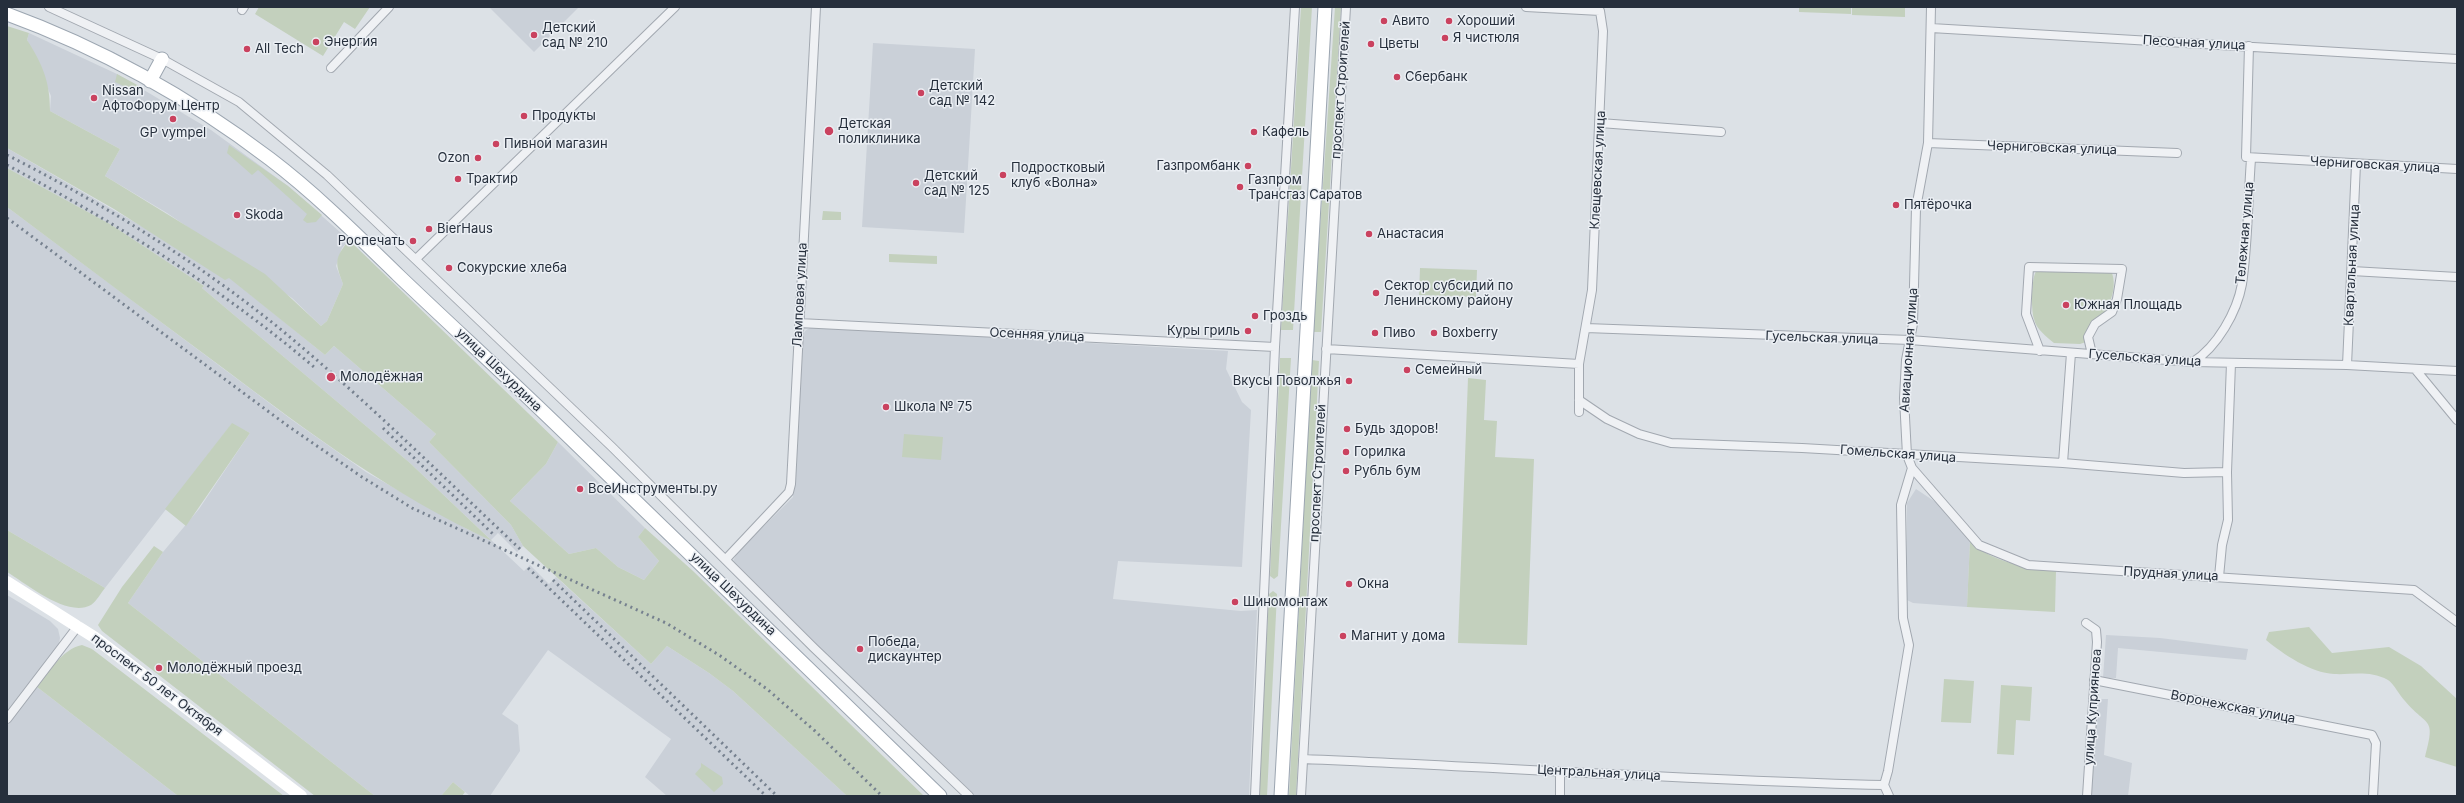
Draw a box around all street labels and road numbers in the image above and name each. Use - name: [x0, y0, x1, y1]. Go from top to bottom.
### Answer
- street label: проспект Строителей: [1328, 21, 1354, 159]
- street label: Песочная улица: [2142, 33, 2246, 53]
- street label: Клещевская улица: [1587, 110, 1609, 230]
- street label: Черниговская улица: [1987, 138, 2117, 158]
- street label: Черниговская улица: [2310, 154, 2440, 176]
- street label: Тележная улица: [2233, 181, 2257, 285]
- street label: Квартальная улица: [2341, 204, 2363, 326]
- street label: Ламповая улица: [789, 242, 811, 348]
- street label: Авиационная улица: [1897, 287, 1921, 413]
- street label: улица Шехурдина: [453, 325, 545, 415]
- street label: Осенняя улица: [989, 325, 1085, 345]
- street label: Гусельская улица: [1765, 328, 1879, 348]
- street label: Гусельская улица: [2088, 346, 2202, 370]
- street label: проспект Строителей: [1307, 404, 1329, 542]
- street label: Гомельская улица: [1839, 442, 1957, 466]
- street label: улица Шехурдина: [687, 549, 779, 639]
- street label: Прудная улица: [2123, 564, 2219, 584]
- street label: проспект 50 лет Октября: [88, 630, 226, 740]
- street label: улица Куприянова: [2081, 648, 2105, 766]
- street label: Воронежская улица: [2169, 687, 2297, 727]
- street label: Центральная улица: [1537, 762, 1661, 784]

